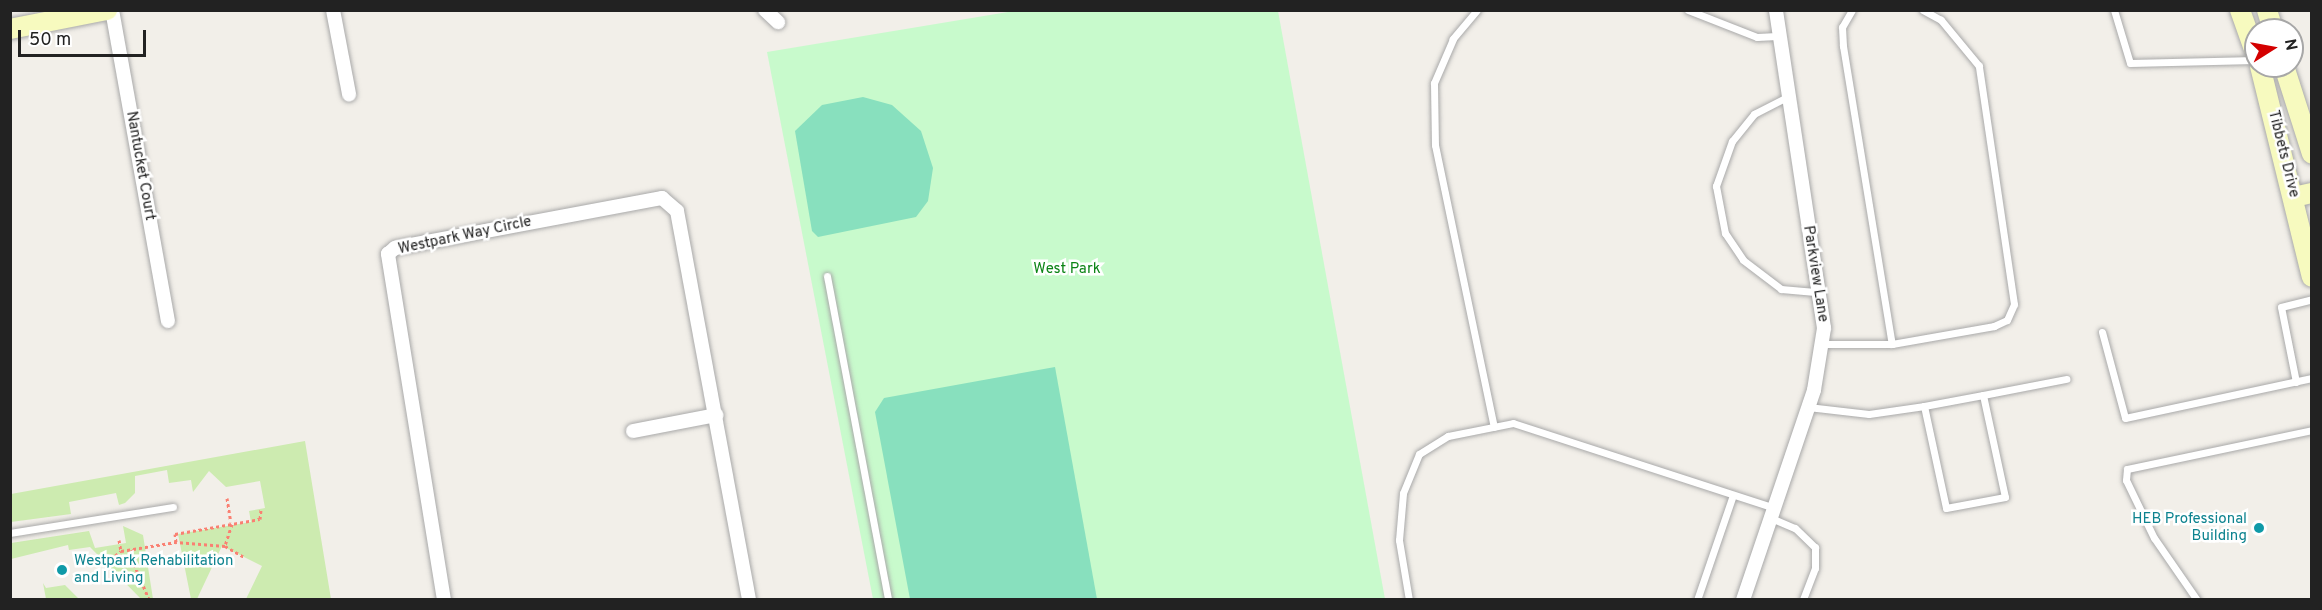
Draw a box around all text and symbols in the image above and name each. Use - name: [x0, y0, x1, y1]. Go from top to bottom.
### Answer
- scale bar: [21, 18, 148, 56]
- north arrow: [2244, 18, 2304, 78]
- text: 50 m: [29, 29, 71, 52]
- text: N: [2279, 37, 2301, 52]
- street label: Tibbets Drive: [2263, 109, 2303, 199]
- street label: Nantucket Court: [122, 110, 158, 222]
- street label: Westpark Way Circle: [397, 213, 533, 259]
- street label: Parkview Lane: [1798, 224, 1832, 324]
- park label: West Park: [1033, 261, 1101, 279]
- place label: HEB Professional Building: [2132, 510, 2247, 545]
- marker: HEB Professional Building: [2252, 521, 2266, 535]
- place label: Westpark Rehabilitation and Living: [74, 552, 233, 587]
- marker: Westpark Rehabilitation and Living: [55, 563, 69, 577]

